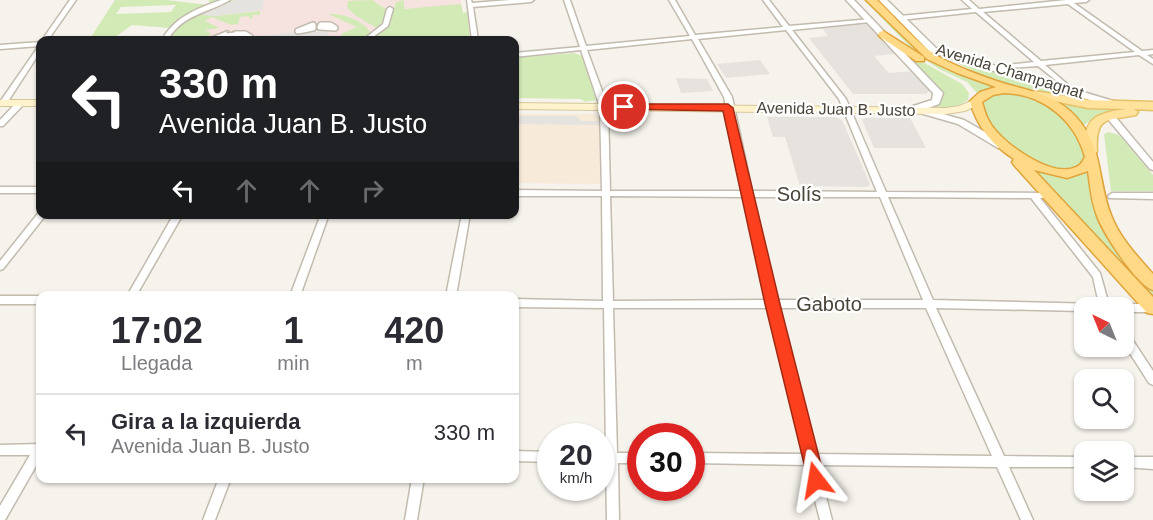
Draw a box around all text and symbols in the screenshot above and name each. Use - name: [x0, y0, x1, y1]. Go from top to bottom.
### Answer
- street label: Avenida Champagnat: [934, 40, 1086, 102]
- icon: left: [60, 60, 138, 138]
- text: 330 m: [159, 60, 278, 107]
- pin: [598, 81, 649, 132]
- icon: arrive: [607, 90, 640, 123]
- street label: Avenida Juan B. Justo: [756, 99, 916, 119]
- text: Avenida Juan B. Justo: [159, 109, 427, 139]
- icon: left: [167, 174, 200, 207]
- icon: ahead: [230, 174, 263, 207]
- icon: ahead: [293, 174, 326, 207]
- icon: right: [356, 174, 389, 207]
- street label: Solís: [777, 183, 821, 205]
- street label: Gaboto: [796, 293, 862, 315]
- north arrow: [1074, 297, 1134, 357]
- map controls: [1074, 297, 1134, 501]
- text: 17:02: [111, 310, 203, 351]
- text: 1: [283, 310, 303, 351]
- text: 420: [384, 310, 444, 351]
- text: Llegada: [121, 352, 192, 374]
- text: min: [277, 352, 310, 374]
- text: m: [406, 352, 423, 374]
- button: search: [1074, 369, 1134, 429]
- text: Gira a la izquierda: [111, 409, 301, 434]
- icon: left: [60, 417, 93, 450]
- text: 330 m: [434, 420, 495, 445]
- speed limit sign: 30: [627, 423, 705, 501]
- text: Avenida Juan B. Justo: [111, 435, 310, 457]
- text: 20: [559, 438, 593, 471]
- button: layers: [1074, 441, 1134, 501]
- position arrow: [784, 448, 848, 512]
- text: km/h: [560, 469, 592, 486]

